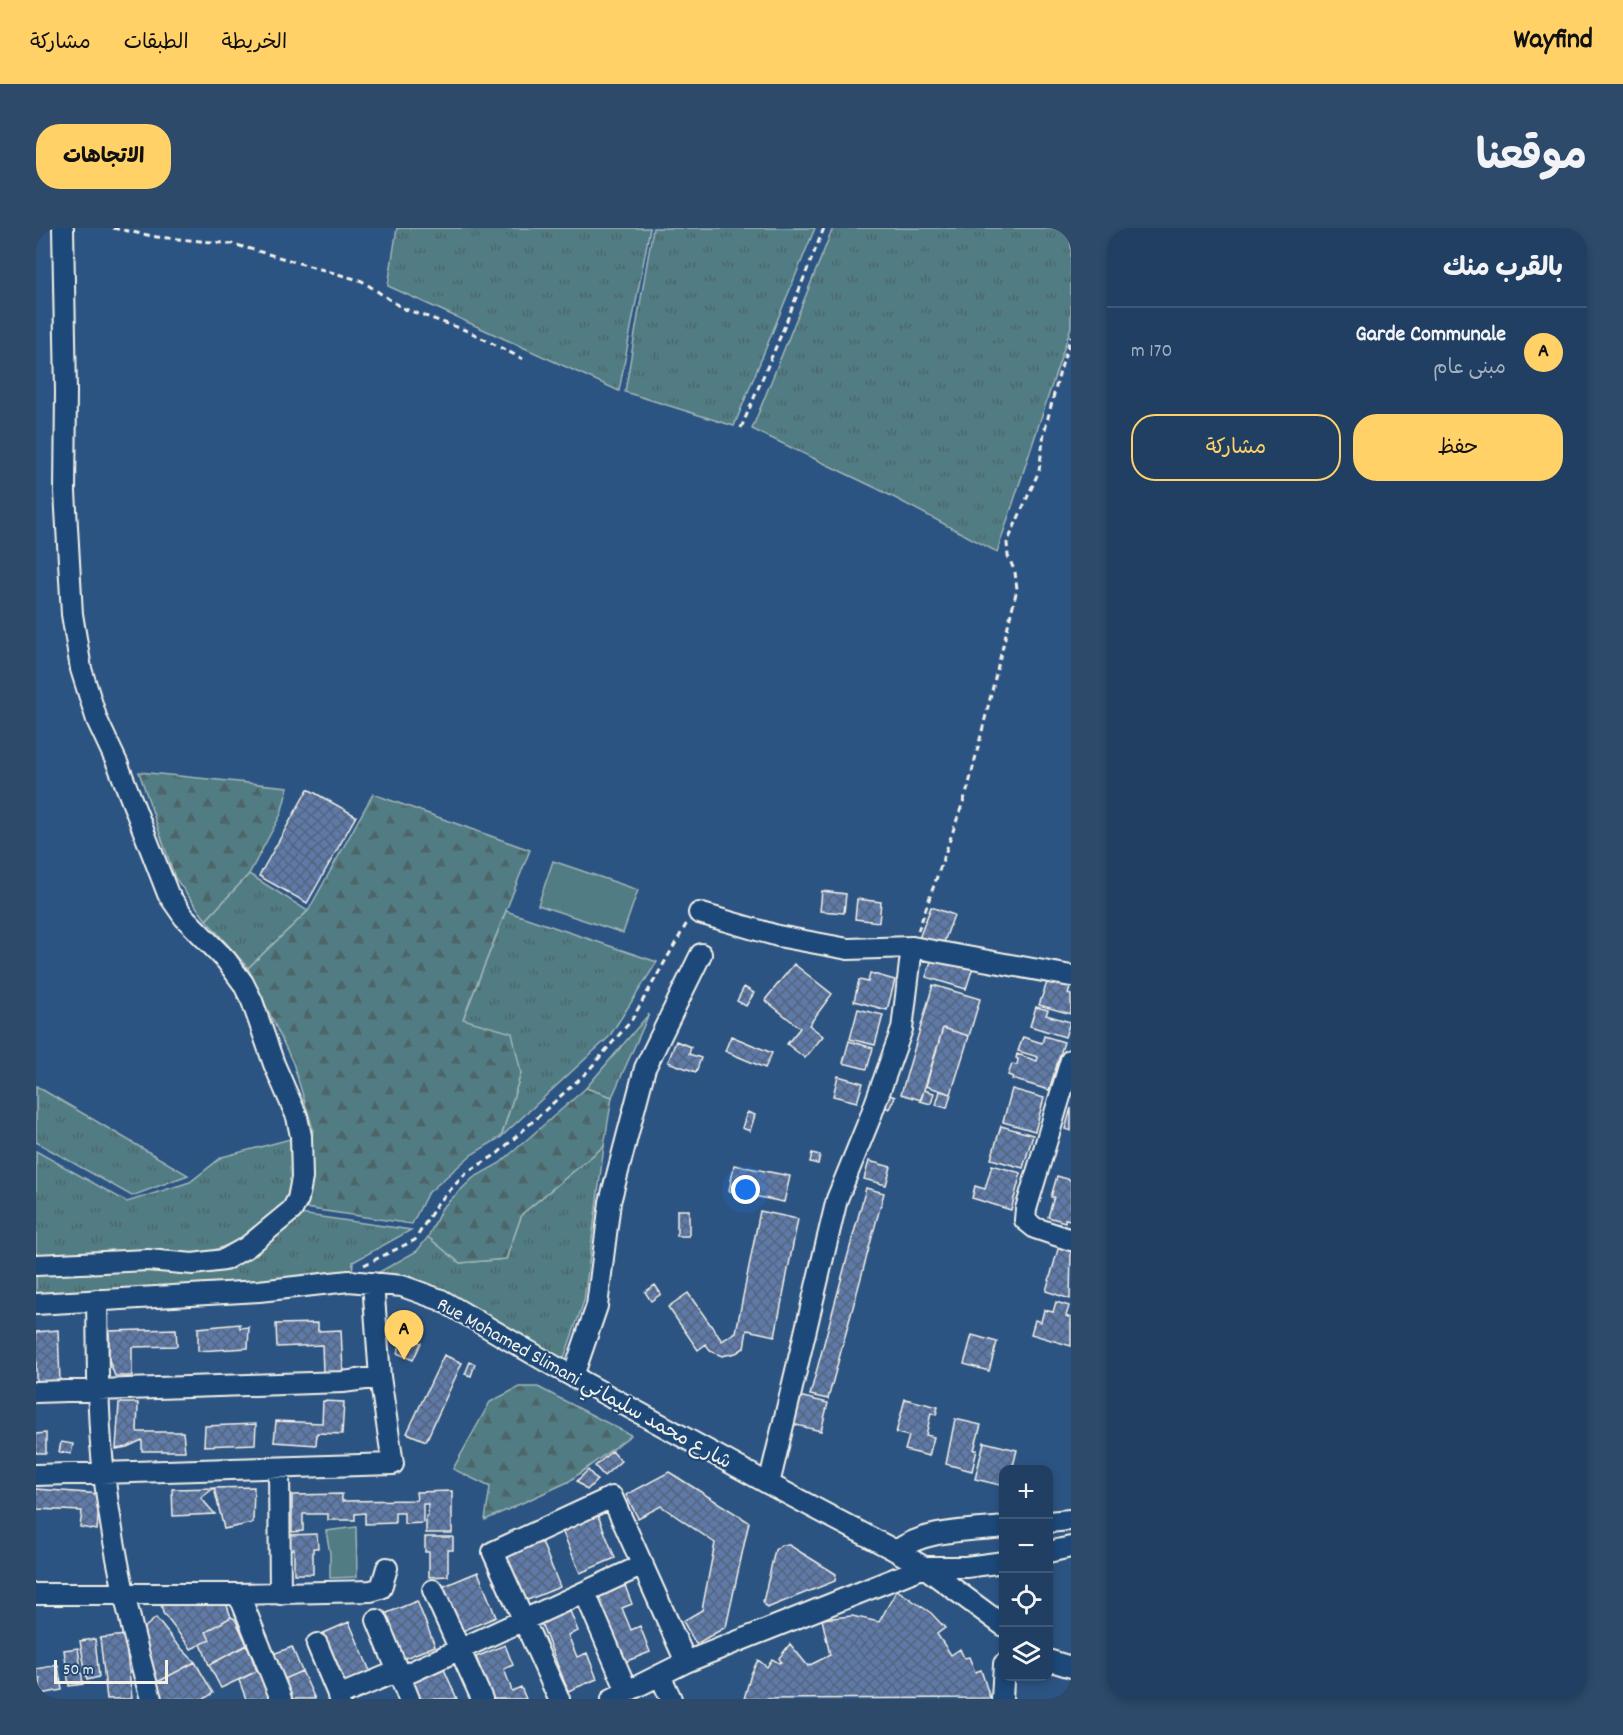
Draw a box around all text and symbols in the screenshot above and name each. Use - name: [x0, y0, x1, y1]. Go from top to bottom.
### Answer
- text: Wayfind: [1513, 22, 1593, 62]
- text: مشاركة: [30, 29, 91, 59]
- text: الطبقات: [124, 29, 189, 59]
- text: الخريطة: [222, 29, 287, 59]
- button: الاتجاهات: [36, 124, 171, 189]
- text: موقعنا: [1476, 130, 1587, 190]
- text: بالقرب منك: [1443, 251, 1563, 288]
- text: Garde Communale: [1356, 320, 1506, 351]
- text: 170 m: [1131, 338, 1172, 366]
- text: A: [1538, 338, 1549, 366]
- text: مبنى عام: [1433, 355, 1506, 383]
- button: مشاركة: [1131, 414, 1341, 481]
- button: حفظ: [1353, 414, 1563, 481]
- your location: [731, 1175, 760, 1204]
- street label: Rue Mohamed Slimani شارع محمد سليماني: [431, 1292, 736, 1478]
- pin: A: [384, 1310, 424, 1360]
- map controls: [999, 1465, 1053, 1681]
- button: +: [999, 1465, 1053, 1519]
- button: −: [999, 1519, 1053, 1573]
- button: locate: [999, 1573, 1053, 1627]
- button: layers: [999, 1627, 1053, 1681]
- scale bar: [54, 1657, 168, 1684]
- text: 50 m: [63, 1659, 94, 1682]

